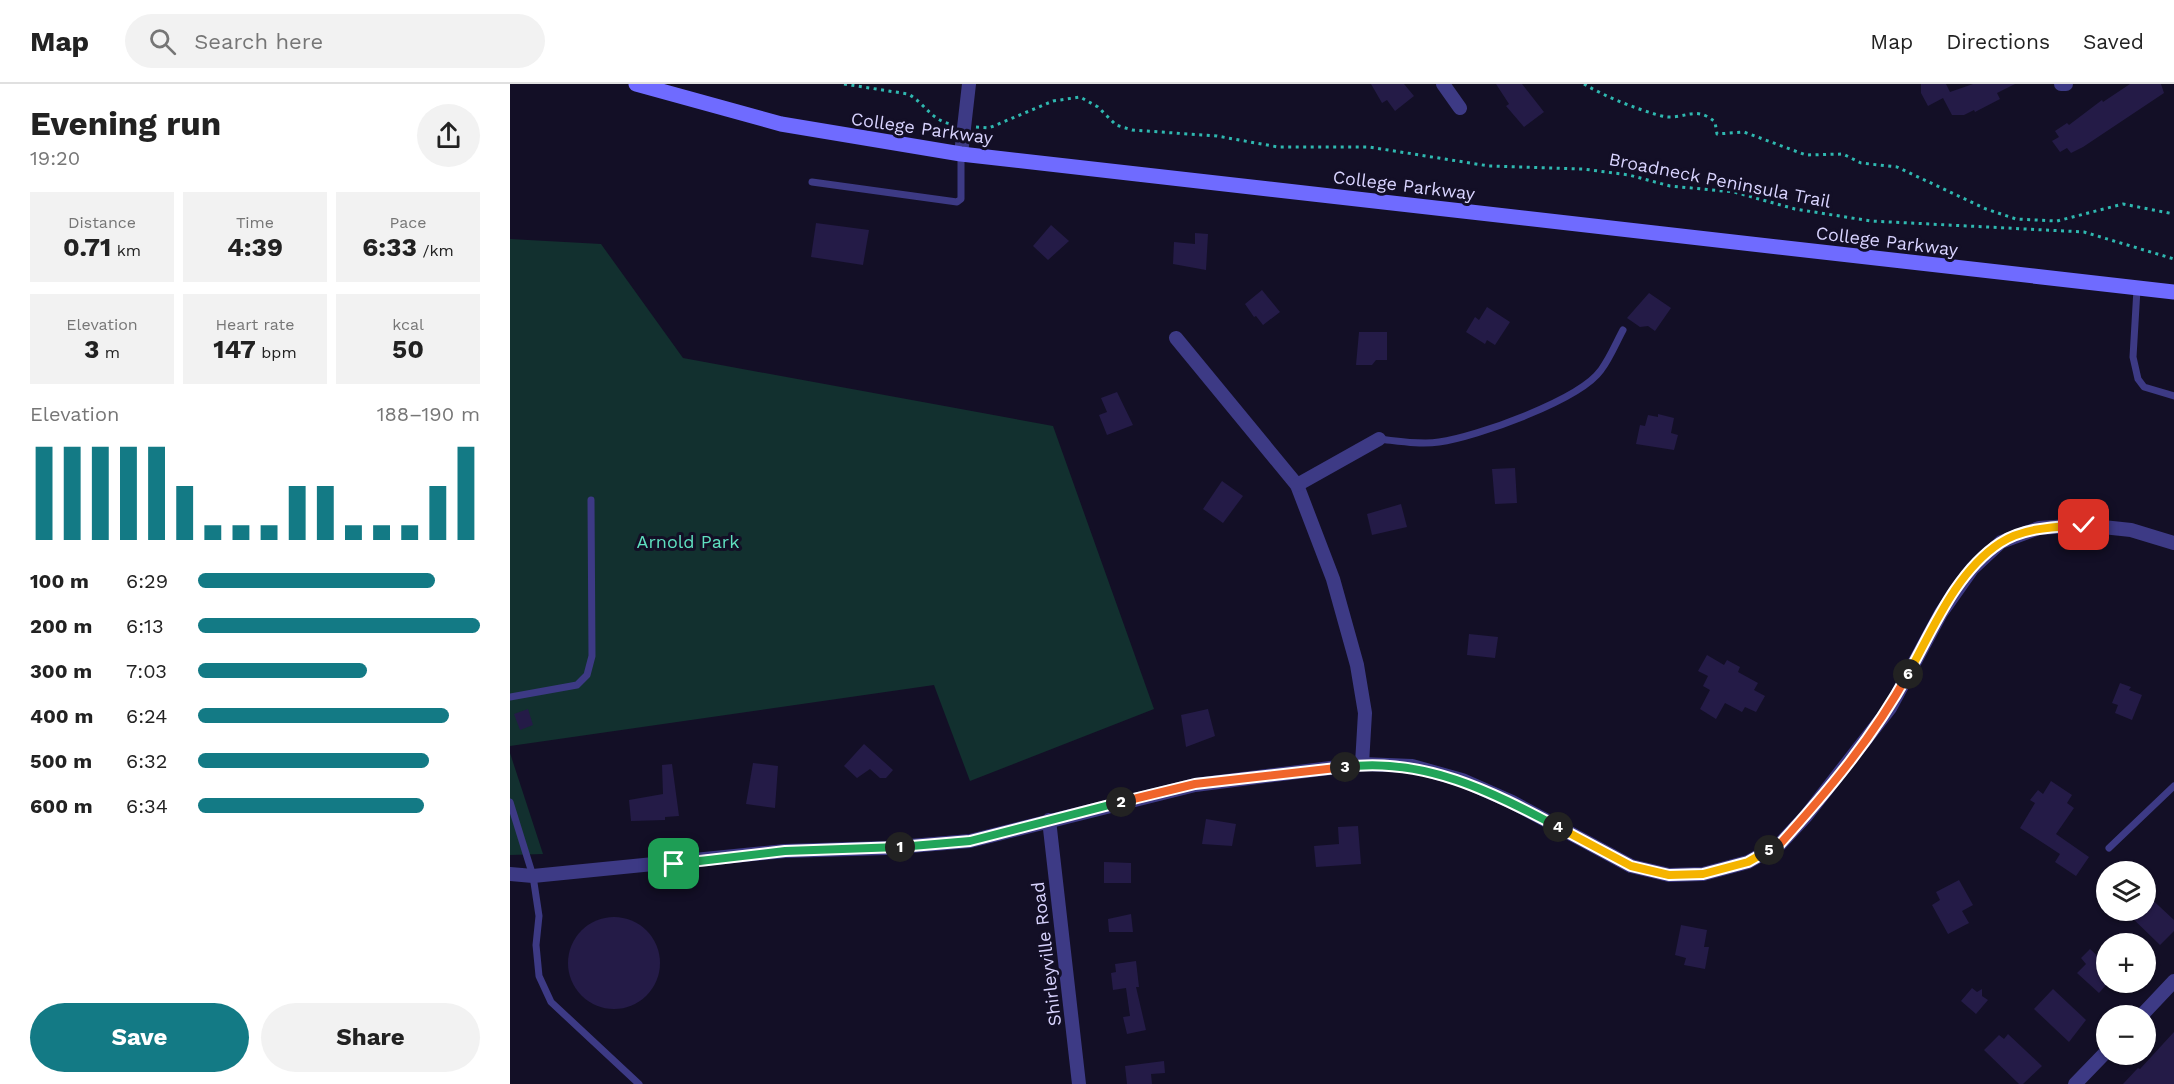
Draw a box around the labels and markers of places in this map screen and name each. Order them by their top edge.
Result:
pin [2058,499,2109,550]
pin: 6 [1893,659,1923,689]
pin: 3 [1330,752,1360,782]
pin: 2 [1106,787,1136,817]
pin: 4 [1543,812,1573,842]
pin: 1 [885,832,915,862]
pin: 5 [1754,835,1784,865]
pin [648,838,699,889]

